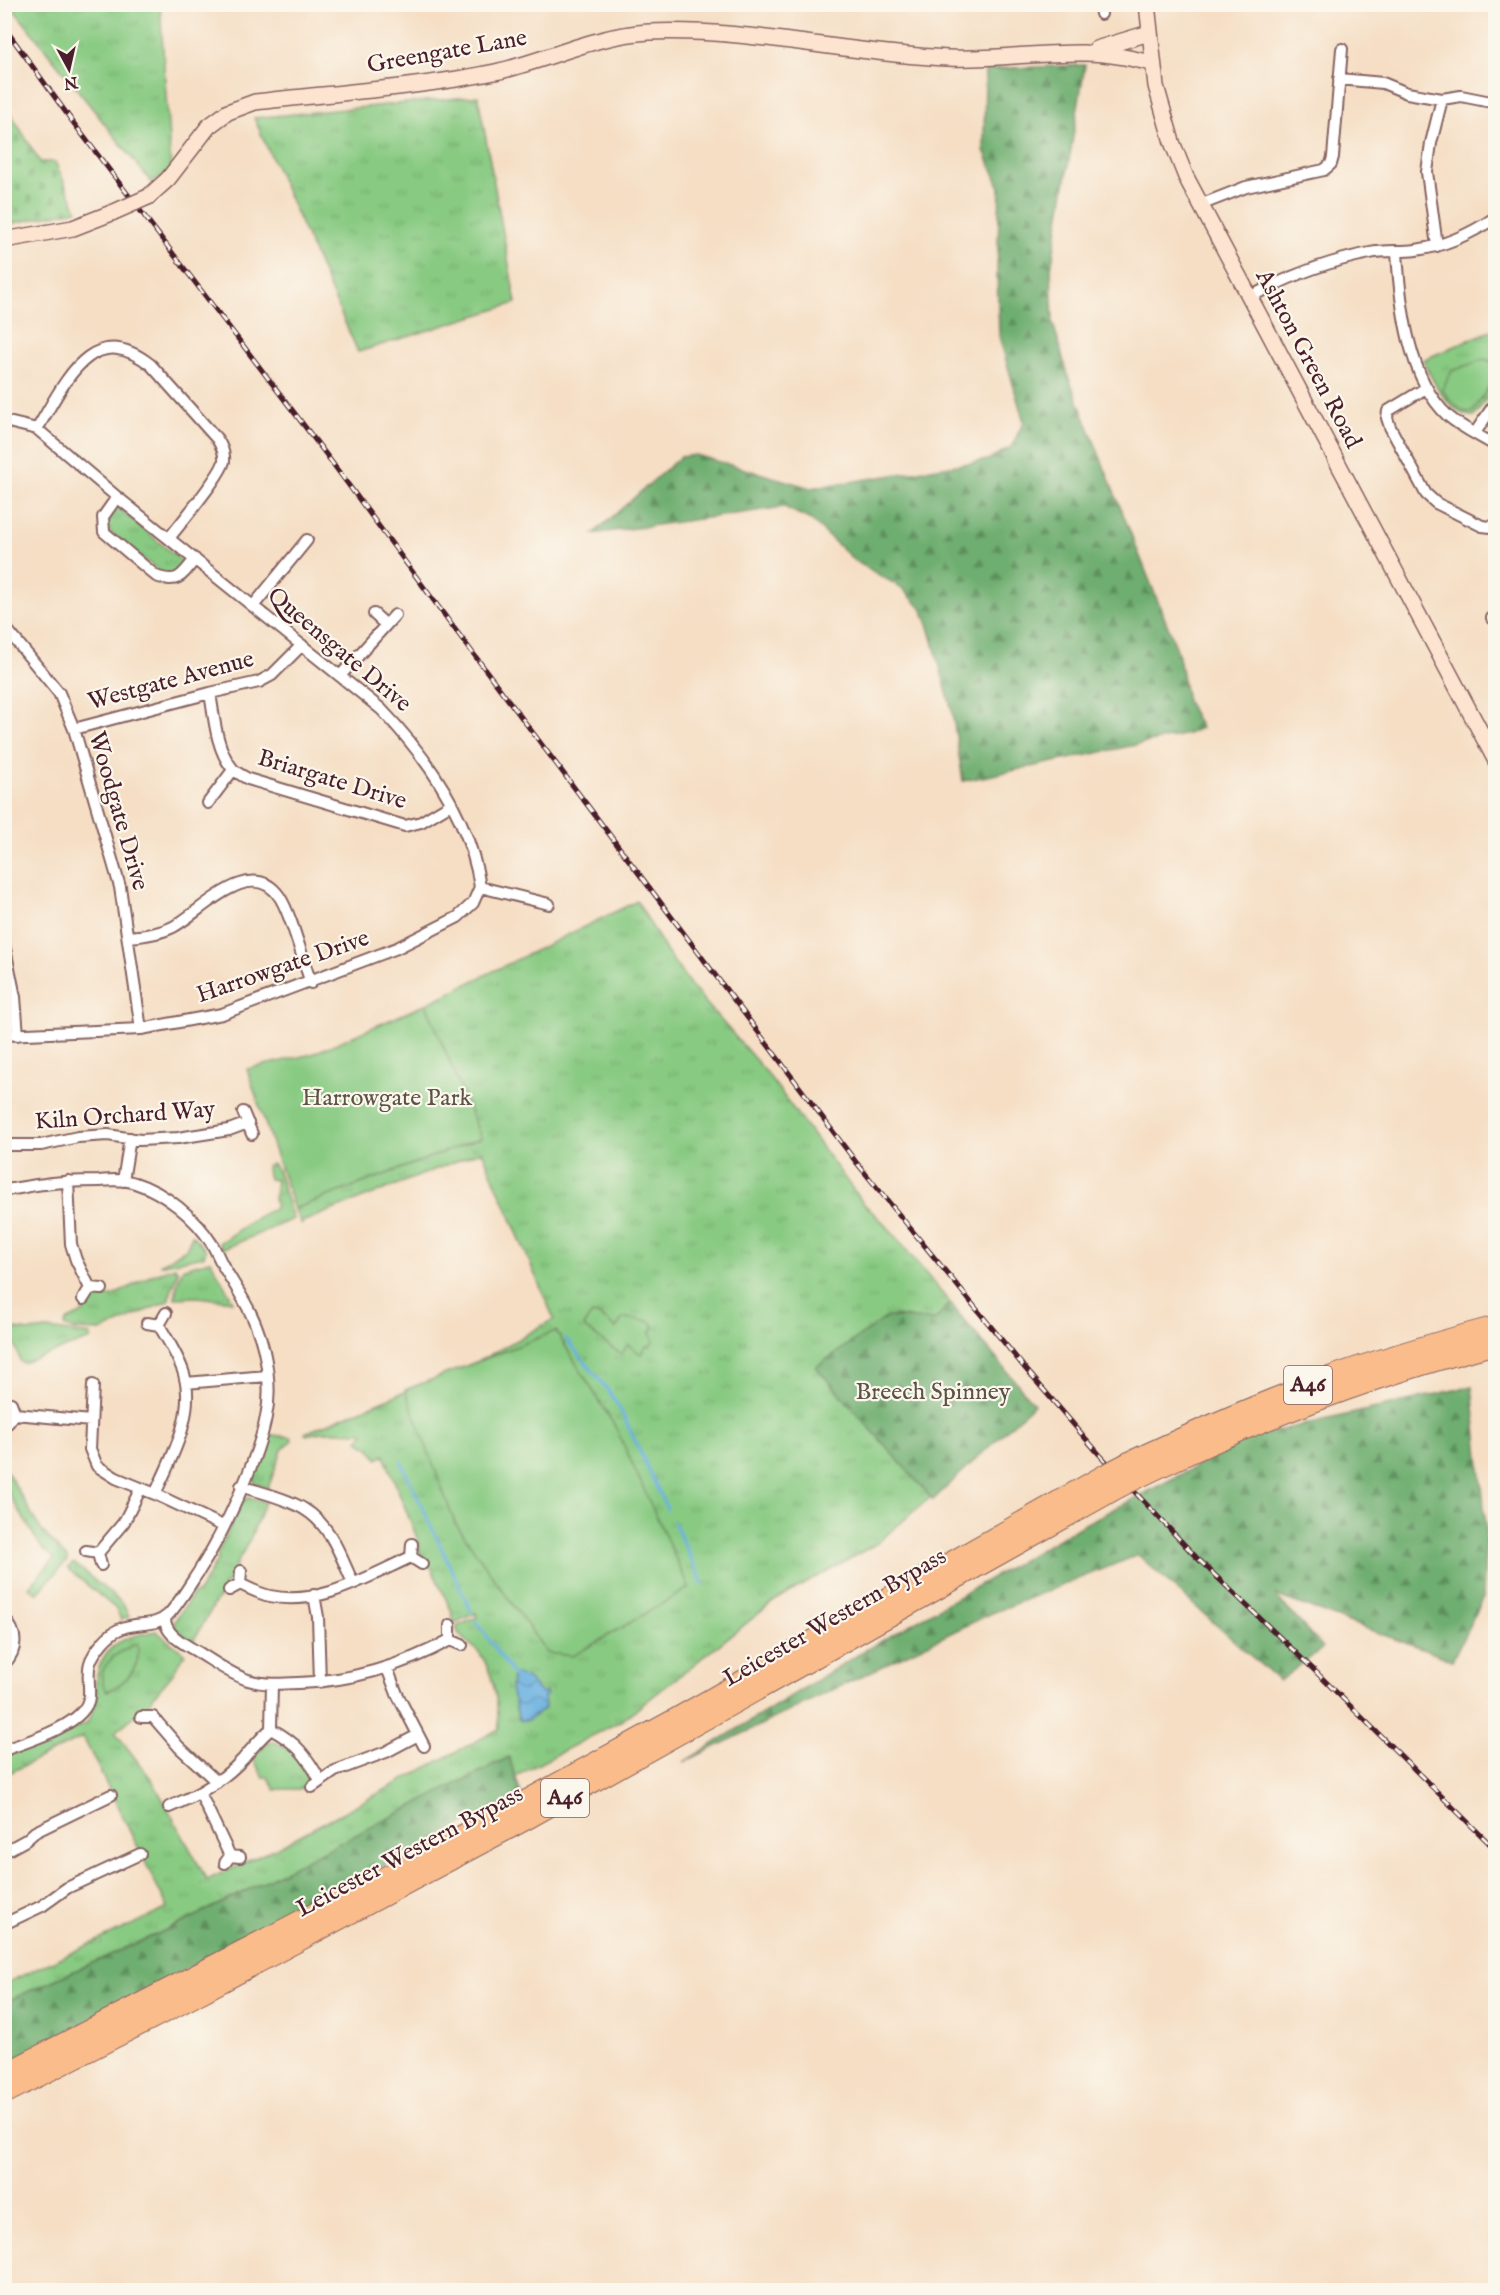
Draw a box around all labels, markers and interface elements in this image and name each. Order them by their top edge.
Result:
street label: Greengate Lane [365,23,529,81]
north arrow [39,39,99,99]
text: N [62,71,80,93]
street label: Ashton Green Road [1247,263,1368,454]
street label: Queensgate Drive [260,581,418,719]
street label: Westgate Avenue [85,644,257,718]
street label: Woodgate Drive [80,728,156,894]
street label: Briargate Drive [254,743,410,817]
street label: Harrowgate Drive [193,923,373,1011]
park label: Harrowgate Park [302,1083,472,1114]
street label: Kiln Orchard Way [34,1094,216,1138]
road number: A46 [1284,1366,1332,1404]
park label: Breech Spinney [855,1377,1011,1408]
street label: Leicester Western Bypass [718,1541,952,1695]
street label: Leicester Western Bypass [291,1779,529,1925]
road number: A46 [541,1779,589,1817]

